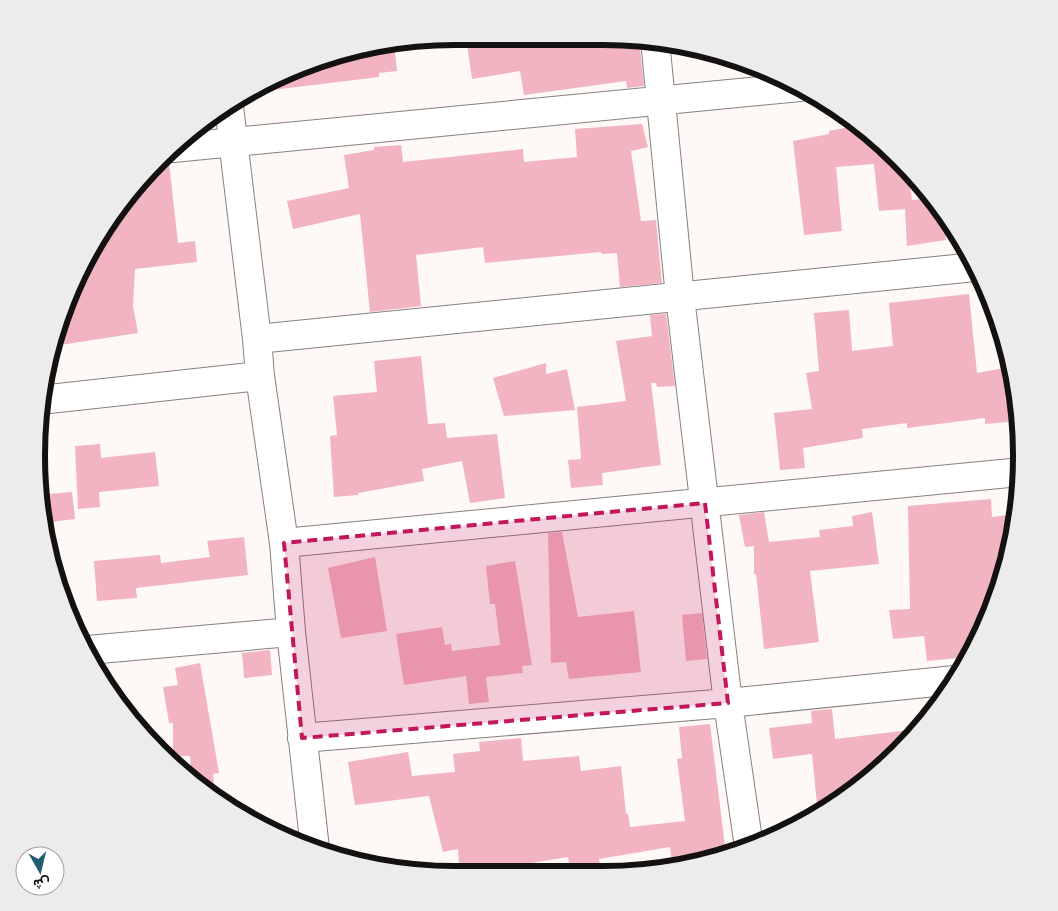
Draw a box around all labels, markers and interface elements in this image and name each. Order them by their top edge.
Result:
north arrow [15,846,65,896]
text: ش [32,874,51,893]

